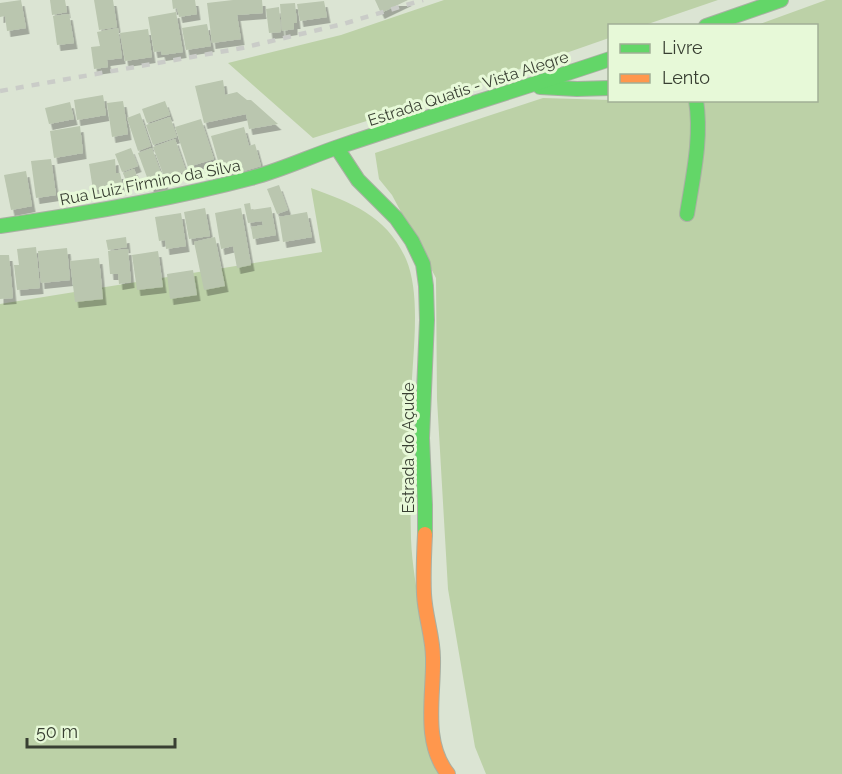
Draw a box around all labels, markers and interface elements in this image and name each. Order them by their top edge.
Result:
legend [608,24,818,102]
text: Livre [662,37,703,58]
street label: Estrada Quatis - Vista Alegre [365,47,571,130]
text: Lento [662,67,710,88]
street label: Rua Luiz Firmino da Silva [58,156,242,209]
street label: Estrada do Açude [399,382,418,514]
scale bar [27,711,176,749]
text: 50 m [36,721,78,742]

